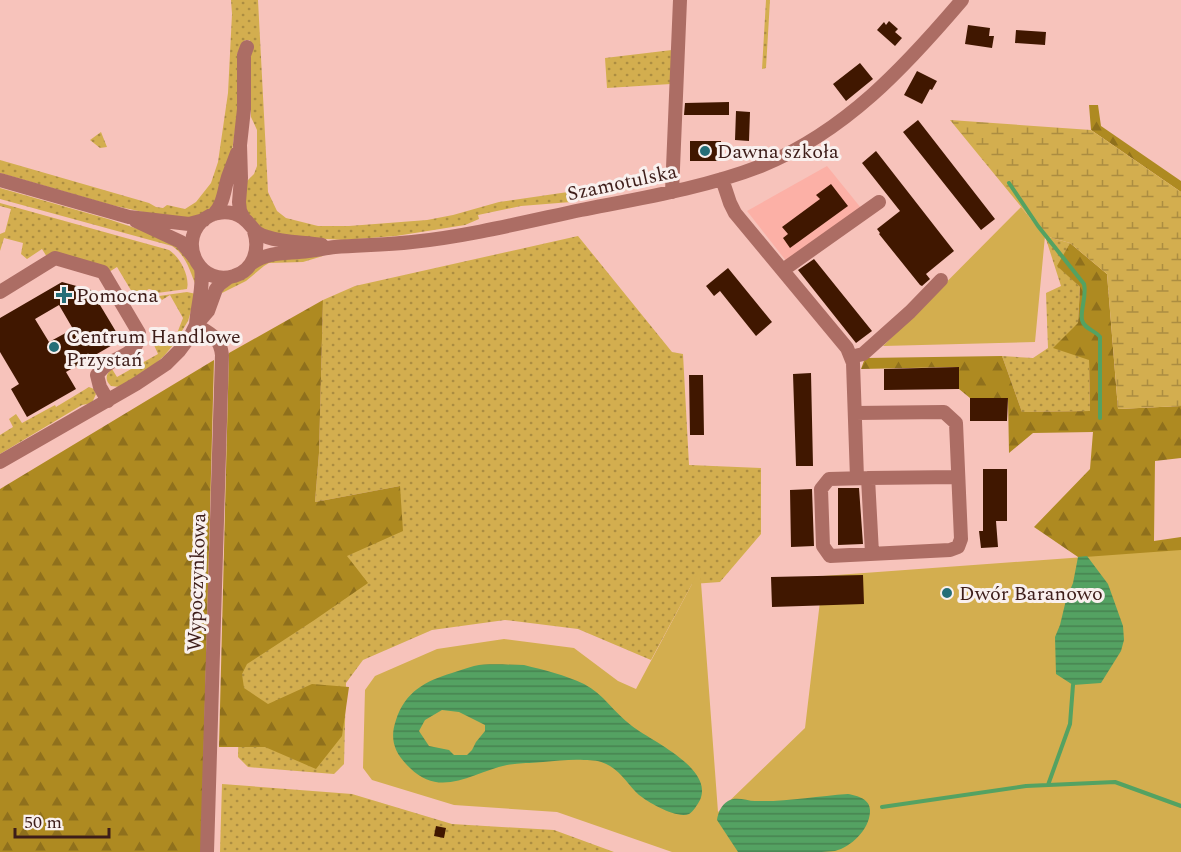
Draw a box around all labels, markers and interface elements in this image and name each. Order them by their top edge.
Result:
place label: Dawna szkoła [717,137,839,167]
marker: Dawna szkoła [698,144,712,158]
street label: Szamotulska [564,157,680,209]
place label: Pomocna [76,281,158,311]
marker: Pomocna [57,288,71,302]
place label: Centrum Handlowe Przystań [66,322,241,375]
marker: Centrum Handlowe Przystań [47,340,61,354]
street label: Wypoczynkowa [180,512,214,652]
place label: Dwór Baranowo [959,579,1103,609]
marker: Dwór Baranowo [940,586,954,600]
scale bar [15,801,110,839]
text: 50 m [24,809,62,836]

